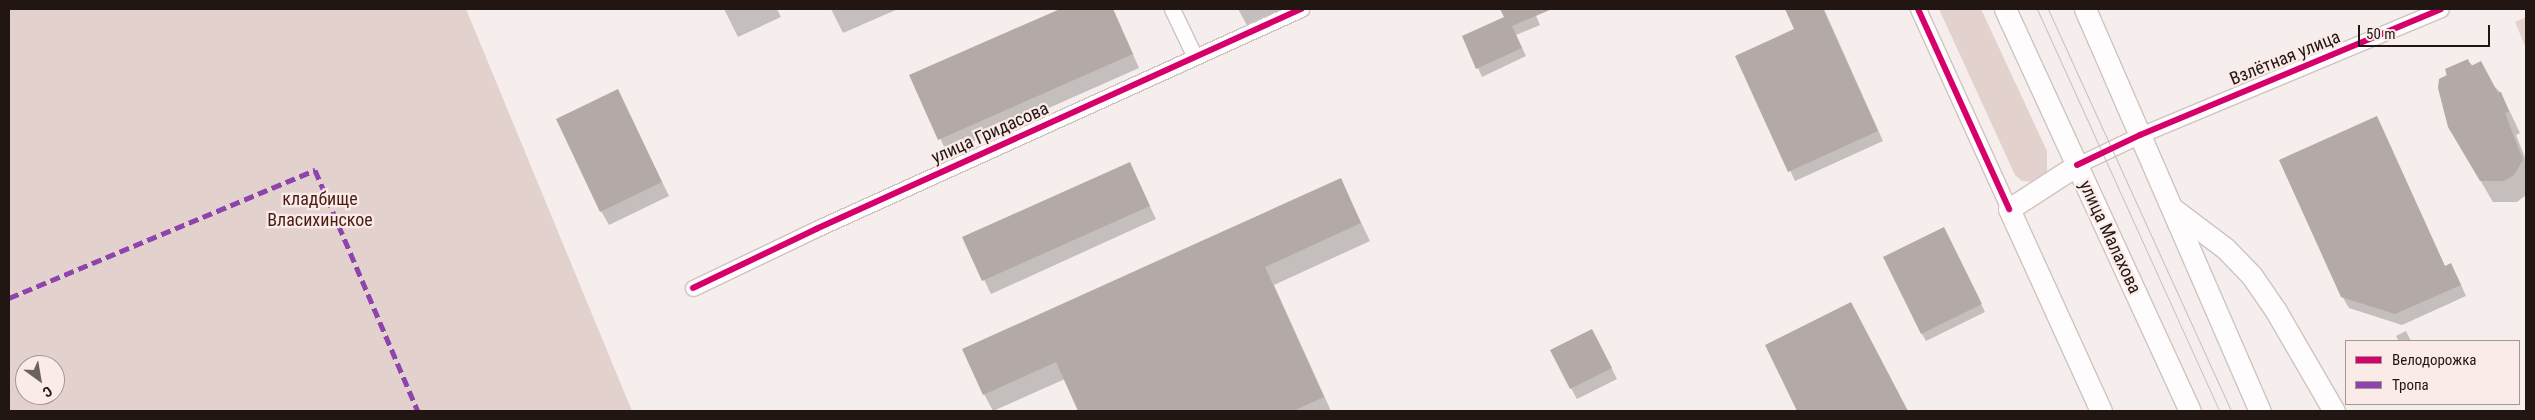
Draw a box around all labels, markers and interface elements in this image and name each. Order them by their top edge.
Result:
scale bar [2360,15,2492,47]
text: 50 m [2366,25,2396,43]
street label: Взлётная улица [2227,26,2343,90]
street label: улица Гридасова [928,98,1052,168]
street label: улица Малахова [2074,177,2146,297]
park label: кладбище Власихинское [267,189,373,232]
legend [2345,340,2520,405]
text: Велодорожка [2392,351,2477,369]
north arrow [15,355,65,405]
text: Тропа [2392,376,2429,394]
text: С [40,383,55,401]

